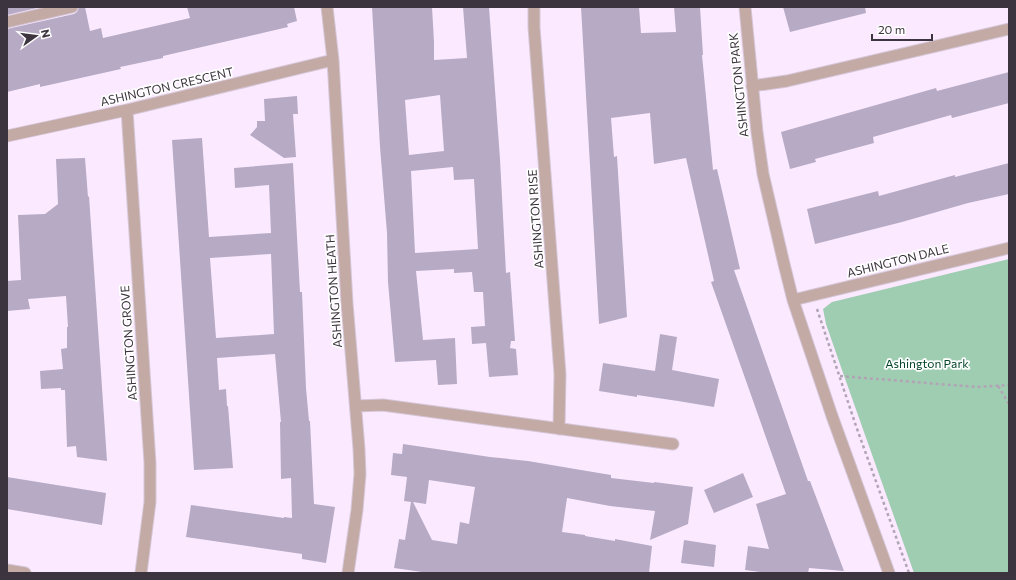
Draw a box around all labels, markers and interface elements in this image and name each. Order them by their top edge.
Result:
north arrow [16,16,56,56]
scale bar [872,16,932,42]
text: 20 m [878,22,905,36]
text: N [39,28,53,39]
street label: ASHINGTON PARK [726,32,750,138]
street label: ASHINGTON CRESCENT [99,64,235,108]
street label: ASHINGTON RISE [525,169,545,269]
street label: ASHINGTON HEATH [322,234,344,348]
street label: ASHINGTON DALE [845,241,950,279]
street label: ASHINGTON GROVE [117,285,139,401]
park label: Ashington Park [885,356,969,370]

